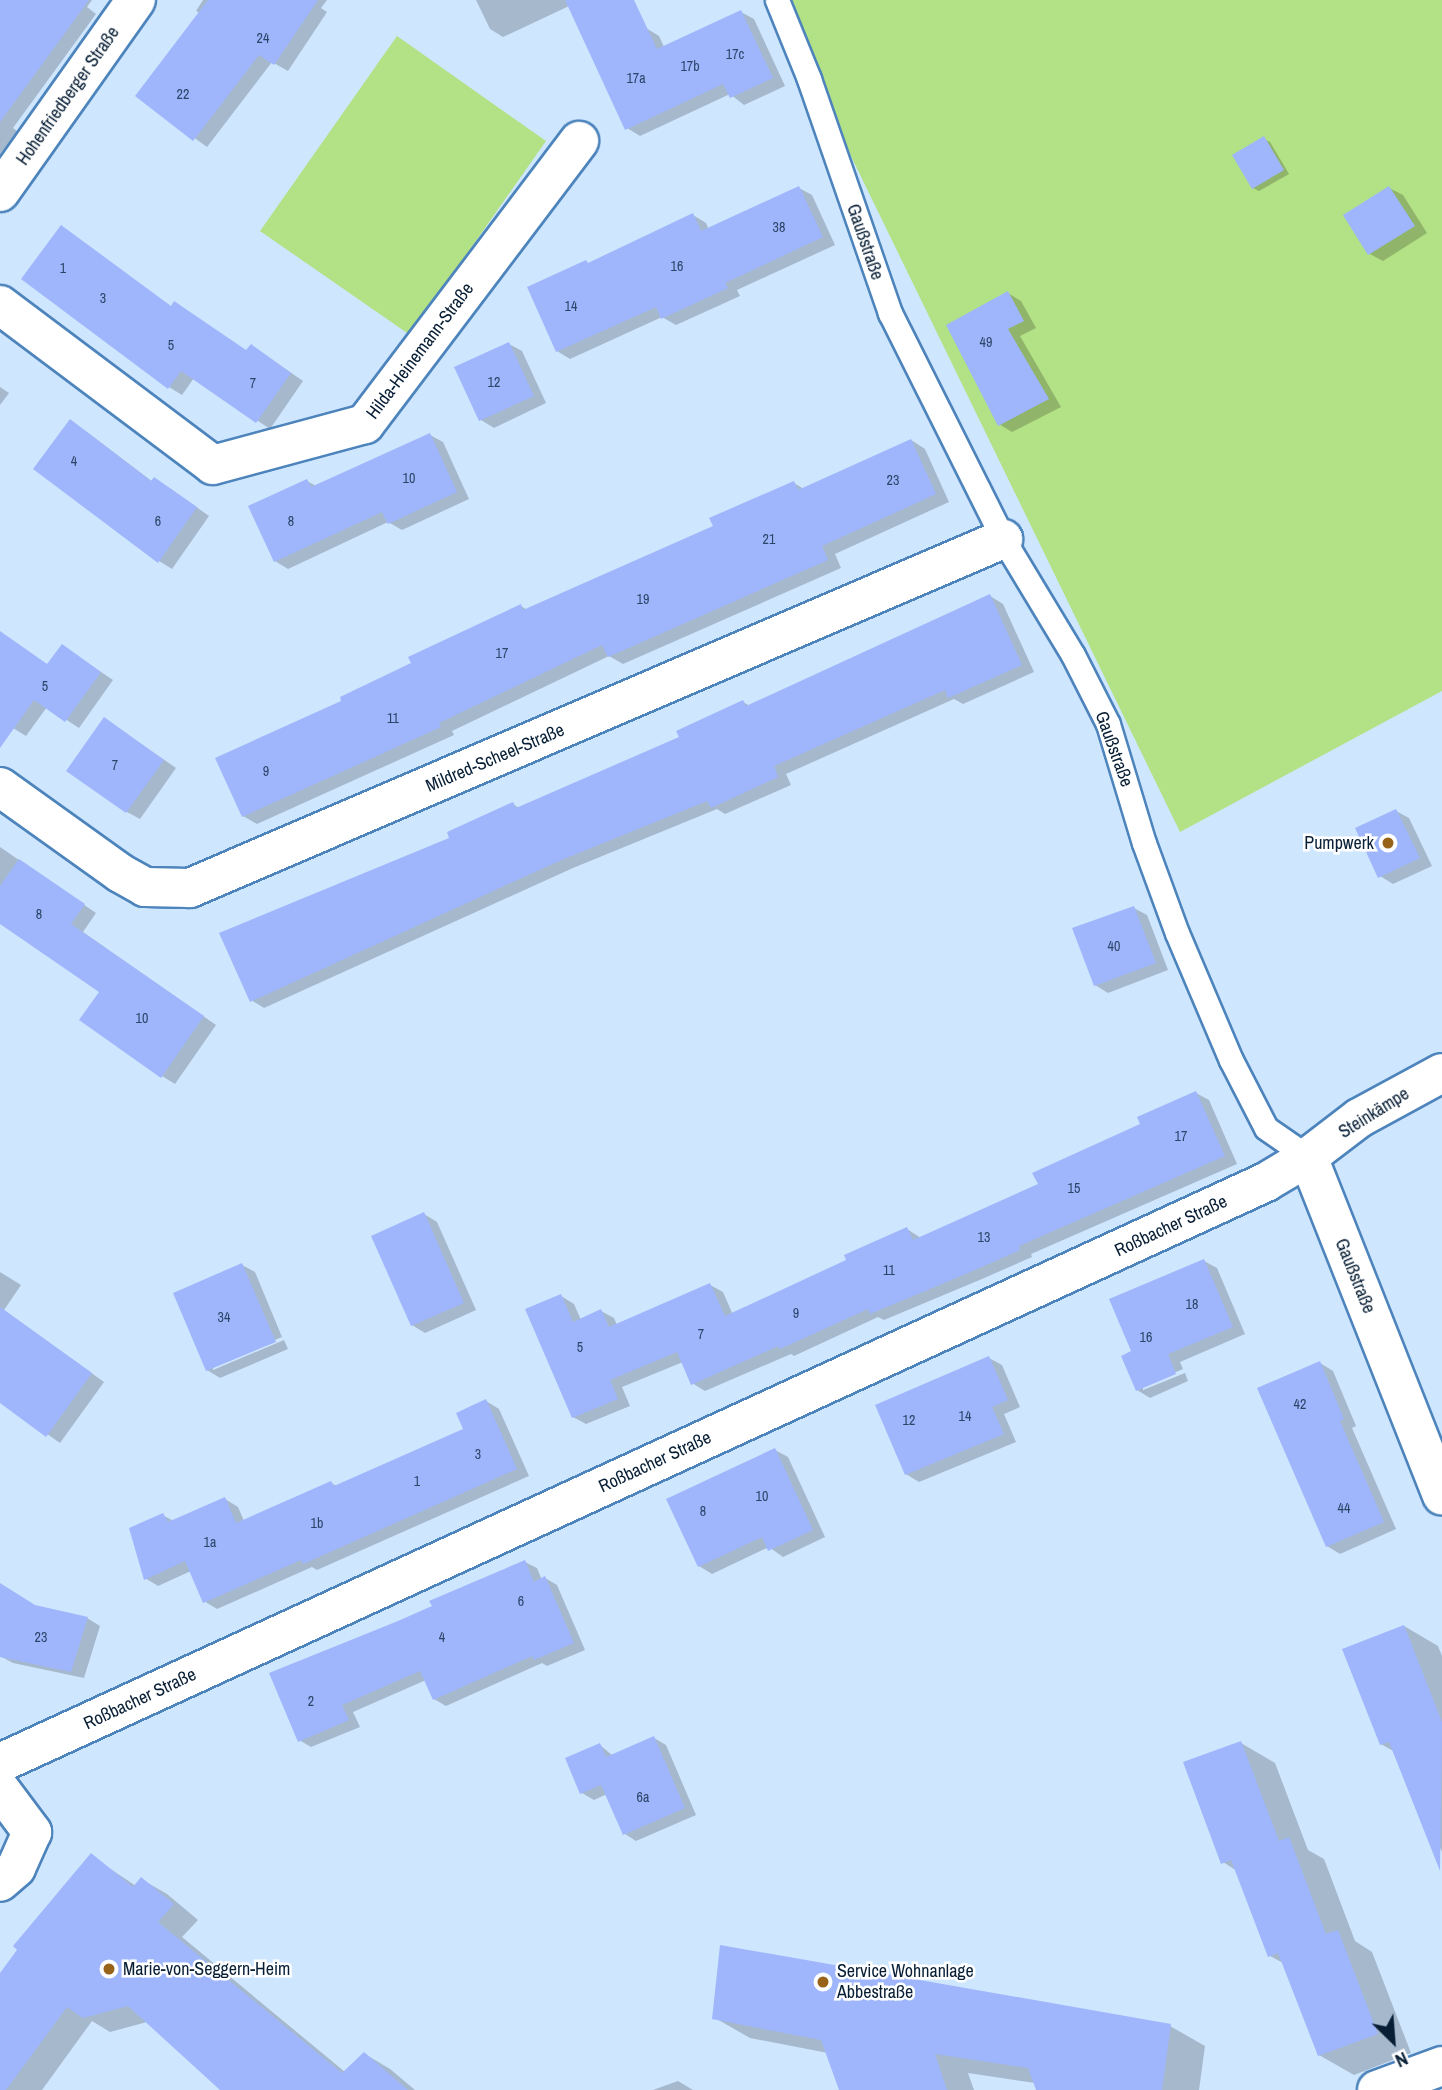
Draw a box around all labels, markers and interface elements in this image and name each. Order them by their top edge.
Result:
street label: Hohenfriedberger Straße [12,23,124,169]
house number: 24 [257,30,269,46]
house number: 17c [726,46,744,62]
house number: 17b [680,58,700,74]
house number: 17a [626,70,646,86]
house number: 22 [177,86,189,102]
street label: Gaußstraße [842,201,888,283]
house number: 38 [773,219,785,235]
house number: 16 [671,258,683,274]
house number: 1 [60,260,66,276]
street label: Hilda-Heinemann-Straße [362,279,478,423]
house number: 3 [100,290,106,306]
house number: 14 [565,298,577,314]
house number: 49 [980,334,992,350]
house number: 5 [168,337,174,353]
house number: 12 [488,374,500,390]
house number: 7 [250,375,256,391]
house number: 4 [71,453,77,469]
house number: 10 [403,470,415,486]
house number: 23 [887,472,899,488]
house number: 6 [155,513,161,529]
house number: 8 [288,513,294,529]
house number: 21 [763,531,775,547]
house number: 19 [637,591,649,607]
house number: 17 [496,645,508,661]
house number: 5 [42,678,48,694]
street label: Gaußstraße [1090,708,1138,790]
house number: 11 [387,710,399,726]
street label: Mildred-Scheel-Straße [422,719,568,797]
house number: 7 [112,757,118,773]
house number: 9 [263,763,269,779]
place label: Pumpwerk [1304,832,1374,854]
marker: Pumpwerk [1380,835,1396,851]
house number: 8 [36,906,42,922]
house number: 40 [1108,938,1120,954]
house number: 10 [136,1010,148,1026]
street label: Steinkämpe [1335,1083,1413,1143]
house number: 17 [1175,1128,1187,1144]
house number: 15 [1068,1180,1080,1196]
street label: Roßbacher Straße [1111,1191,1231,1261]
house number: 13 [978,1229,990,1245]
street label: Gaußstraße [1330,1235,1380,1317]
house number: 11 [883,1262,895,1278]
house number: 18 [1186,1296,1198,1312]
house number: 9 [793,1305,799,1321]
house number: 34 [218,1309,230,1325]
house number: 7 [698,1326,704,1342]
house number: 16 [1140,1329,1152,1345]
house number: 5 [577,1339,583,1355]
house number: 42 [1294,1396,1306,1412]
house number: 14 [959,1408,971,1424]
house number: 12 [903,1412,915,1428]
street label: Roßbacher Straße [595,1427,715,1497]
house number: 3 [475,1446,481,1462]
house number: 1 [414,1473,420,1489]
house number: 10 [756,1488,768,1504]
house number: 44 [1338,1500,1350,1516]
house number: 8 [700,1503,706,1519]
house number: 1b [311,1515,323,1531]
house number: 1a [204,1534,216,1550]
house number: 6 [518,1593,524,1609]
house number: 23 [35,1629,47,1645]
house number: 4 [439,1629,445,1645]
street label: Roßbacher Straße [80,1664,200,1734]
house number: 2 [308,1693,314,1709]
house number: 6a [637,1789,649,1805]
place label: Marie-von-Seggern-Heim [123,1958,290,1980]
marker: Marie-von-Seggern-Heim [101,1961,117,1977]
place label: Service Wohnanlage Abbestraße [837,1961,974,2004]
marker: Service Wohnanlage Abbestraße [815,1974,831,1990]
north arrow [1358,2006,1428,2076]
text: N [1391,2046,1412,2074]

